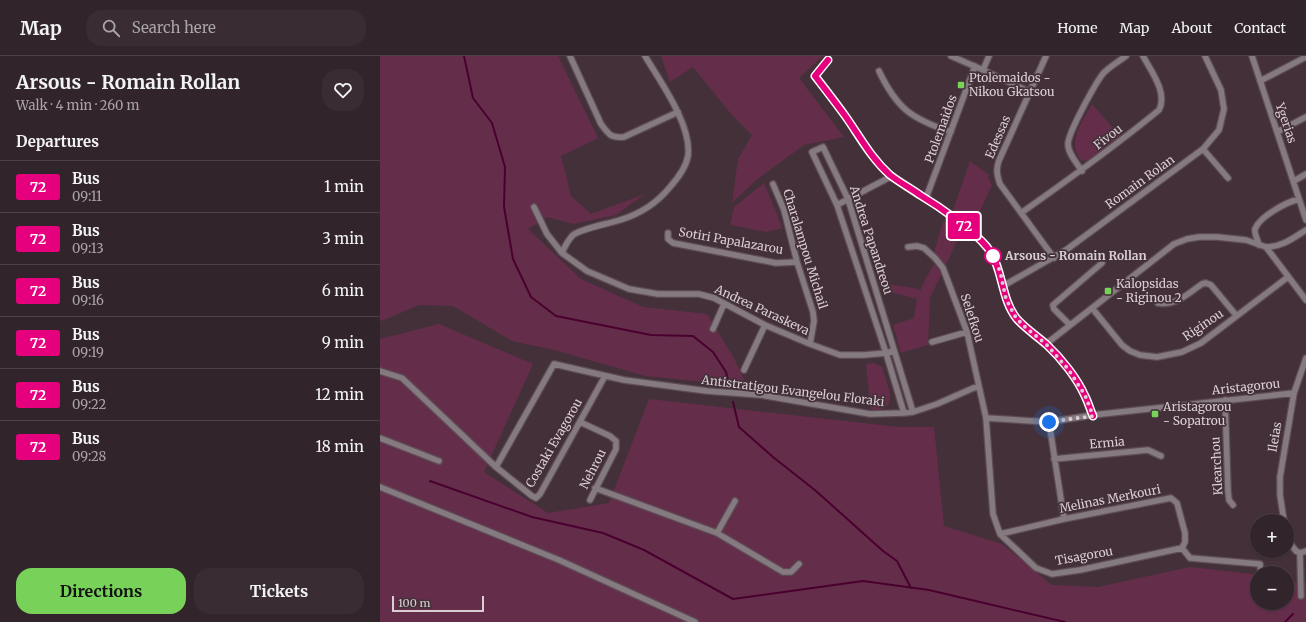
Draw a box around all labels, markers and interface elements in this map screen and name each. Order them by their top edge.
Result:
search box [86,10,366,46]
text: Map [20,16,62,40]
icon: search [100,17,122,39]
text: Search here [132,18,216,37]
text: Home [1057,19,1098,37]
text: Map [1120,19,1149,37]
text: About [1171,19,1212,37]
text: Contact [1234,19,1286,37]
button: heart [322,69,364,111]
text: Arsous - Romain Rollan [16,70,240,94]
place label: Ptolemaidos - Nikou Gkatsou [969,70,1055,99]
marker: Ptolemaidos - Nikou Gkatsou [956,80,966,90]
street label: Ptolemaidos [921,93,960,165]
text: Walk · 4 min · 260 m [16,97,139,114]
street label: Ygerias [1272,100,1300,145]
street label: Edessas [982,113,1013,161]
street label: Fivou [1090,121,1125,152]
text: Departures [16,132,99,151]
street label: Romain Rolan [1102,152,1177,212]
text: Bus [72,169,100,188]
text: 1 min [324,177,364,196]
text: 72 [30,178,46,196]
street label: Andrea Papandreou [847,183,896,297]
street label: Charalampou Michail [780,187,831,311]
text: 09:11 [72,188,102,205]
line badge: 72 [946,213,982,239]
text: 72 [956,217,972,235]
text: Bus [72,221,100,240]
street label: Sotiri Papalazarou [678,224,785,257]
text: 3 min [322,229,364,248]
text: 72 [30,230,46,248]
text: 09:13 [72,240,104,257]
marker: Arsous - Romain Rollan [984,247,1002,265]
place label: Arsous - Romain Rollan [1004,248,1147,263]
text: Bus [72,273,100,292]
place label: Kalopsidas - Riginou 2 [1116,276,1182,305]
text: 6 min [322,281,364,300]
street label: Andrea Paraskeva [712,281,812,338]
text: 72 [30,282,46,300]
marker: Kalopsidas - Riginou 2 [1103,286,1113,296]
text: 09:16 [72,292,104,309]
street label: Selefkou [958,292,988,344]
street label: Riginou [1180,305,1226,344]
text: Bus [72,325,100,344]
text: 9 min [322,333,364,352]
text: 72 [30,334,46,352]
text: 09:19 [72,344,104,361]
street label: Antistratigou Evangelou Floraki [700,372,885,409]
street label: Aristagorou [1210,375,1281,398]
text: Bus [72,377,100,396]
text: 12 min [315,385,364,404]
text: 72 [30,386,46,404]
street label: Costaki Evagorou [522,395,585,490]
text: 09:22 [72,396,106,413]
place label: Aristagorou - Sopatrou [1162,399,1232,428]
marker: Aristagorou - Sopatrou [1150,409,1160,419]
your location [1039,412,1059,432]
street label: Ileias [1264,420,1285,453]
text: Bus [72,429,100,448]
street label: Ermia [1089,433,1126,452]
street label: Klearchou [1207,436,1226,496]
text: 18 min [316,437,364,456]
text: 72 [30,438,46,456]
street label: Nehrou [576,446,609,491]
text: 09:28 [72,448,106,465]
street label: Melinas Merkouri [1058,481,1162,516]
map controls [1250,514,1294,610]
button: + [1250,514,1294,558]
street label: Tisagorou [1054,543,1114,568]
button: − [1250,566,1294,610]
button: Directions [16,568,186,614]
button: Tickets [194,568,364,614]
scale bar [392,594,484,613]
text: 100 m [398,596,430,610]

